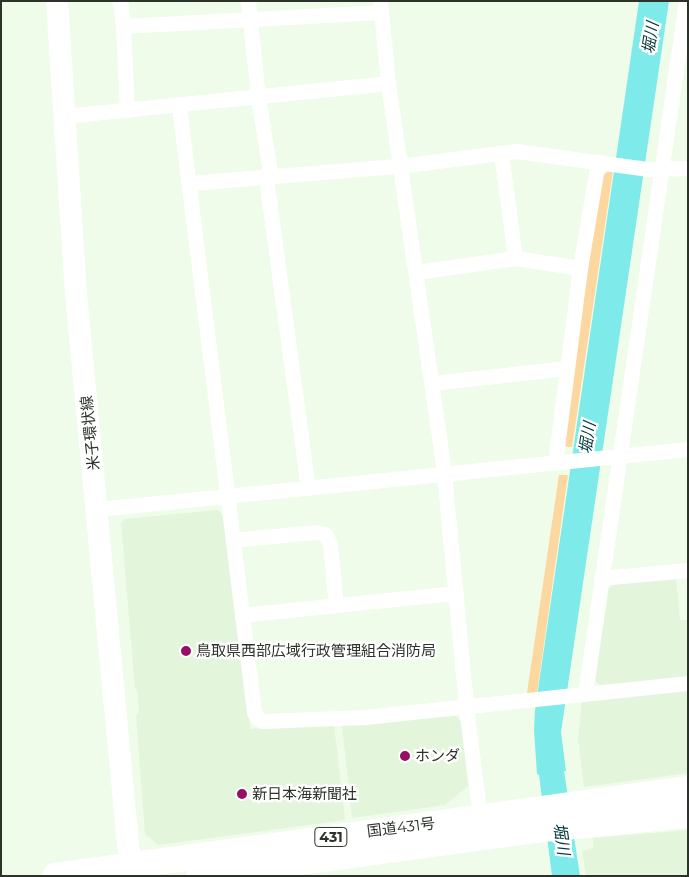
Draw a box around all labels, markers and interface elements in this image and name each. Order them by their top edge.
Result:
water label: 堀川 [639,21,663,55]
street label: 米子環状線 [77,395,103,471]
water label: 堀川 [576,421,600,455]
place label: 鳥取県西部広域行政管理組合消防局 [196,642,436,660]
marker: 鳥取県西部広域行政管理組合消防局 [180,645,192,657]
place label: ホンダ [415,747,460,765]
marker: ホンダ [399,750,411,762]
place label: 新日本海新聞社 [252,785,357,803]
marker: 新日本海新聞社 [236,788,248,800]
street label: 国道431号 [366,814,436,840]
water label: 堀川 [549,822,573,856]
road number: 431 [314,826,348,849]

